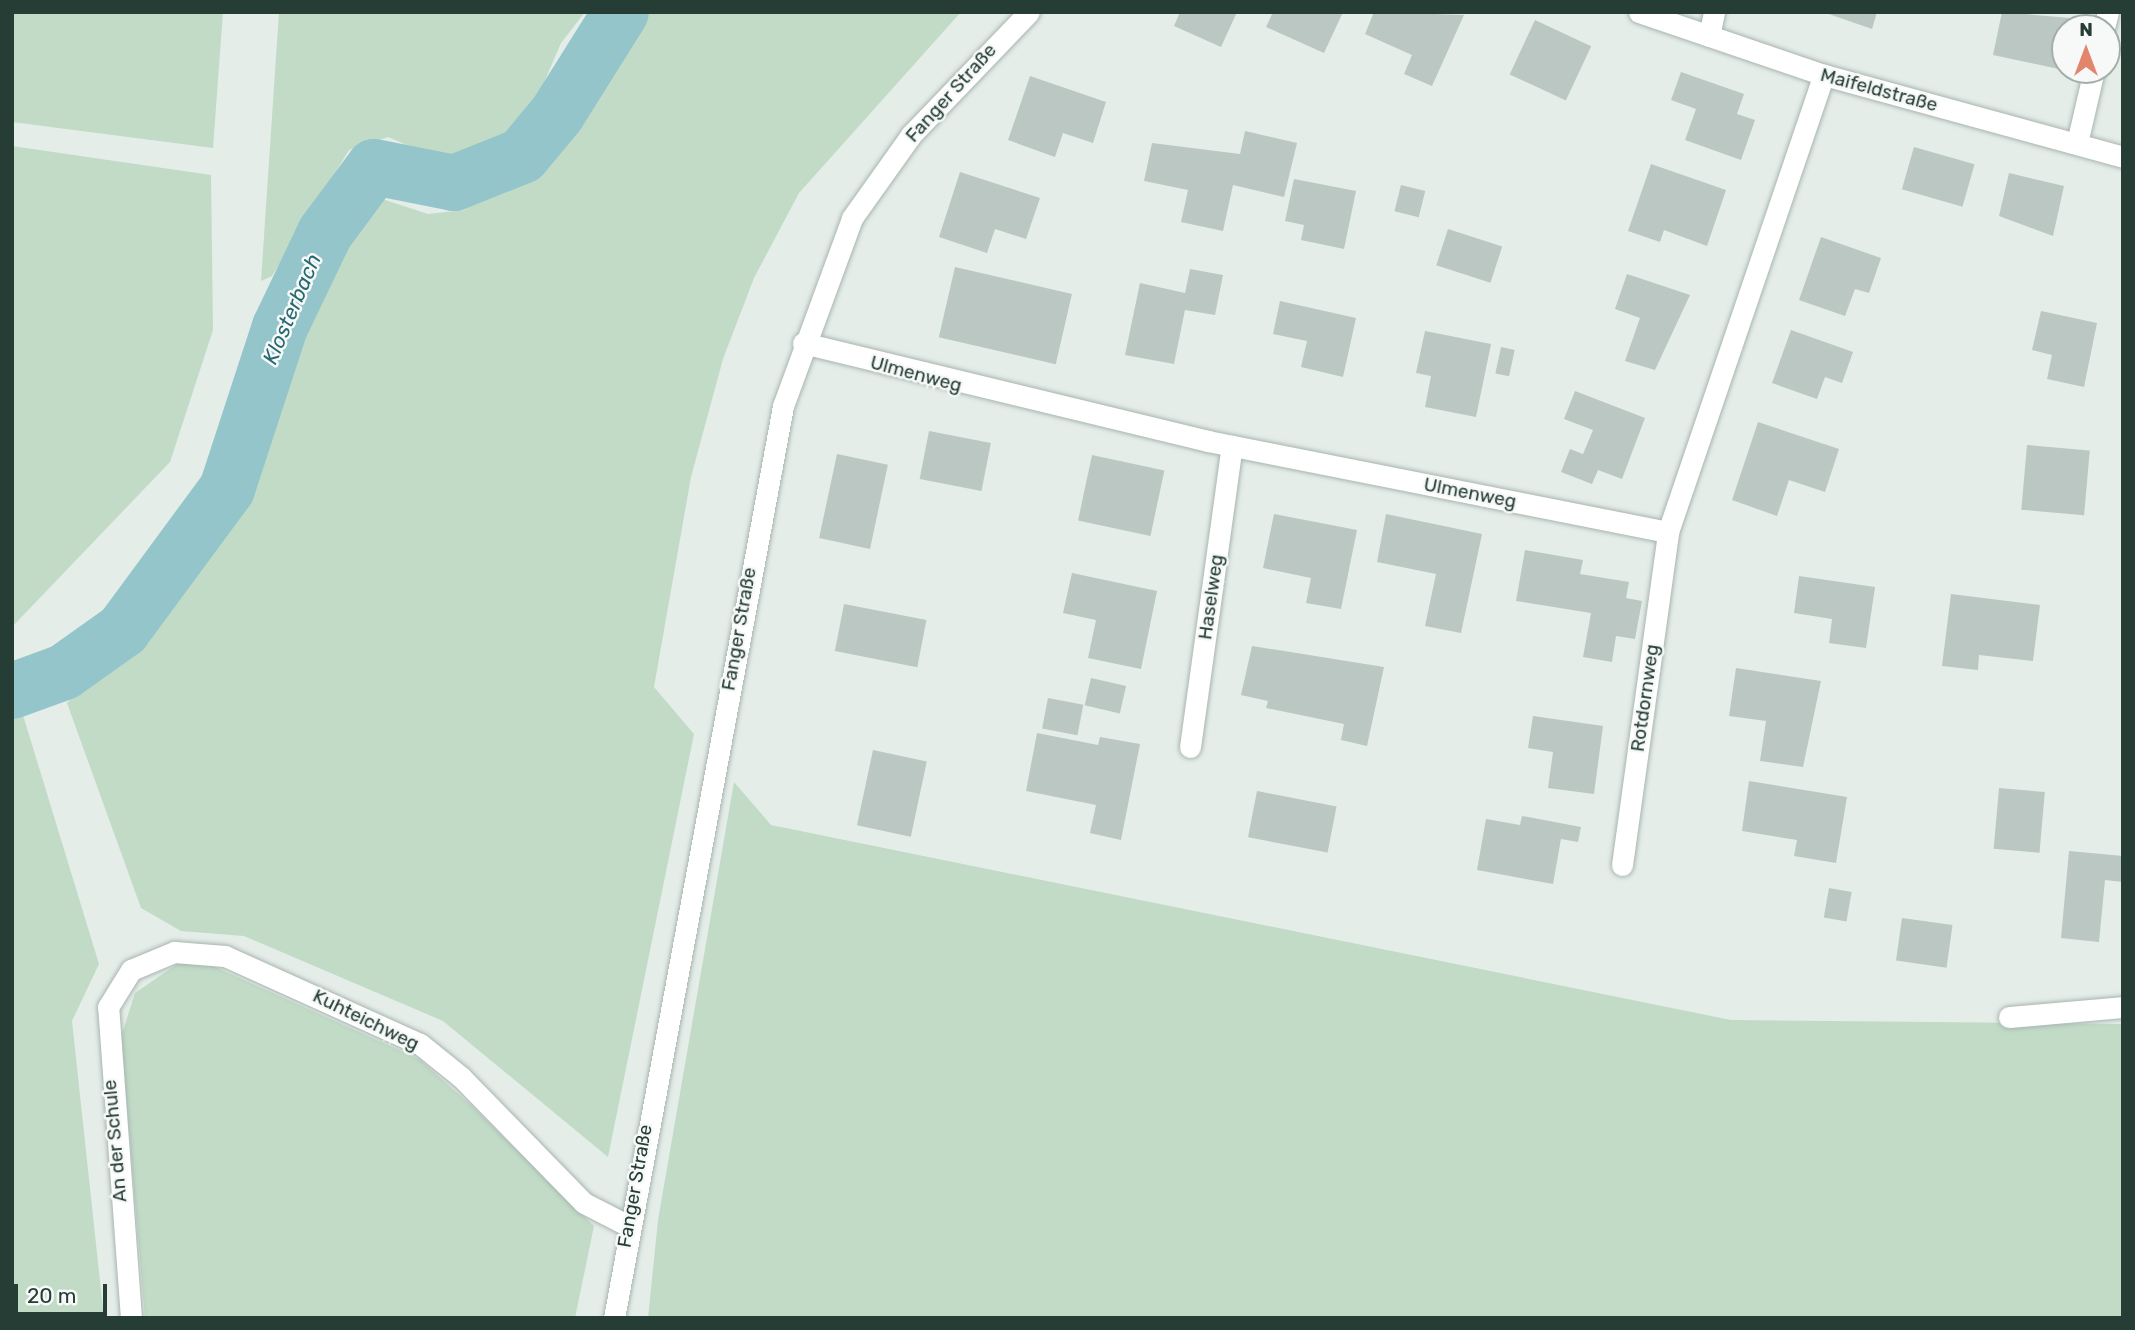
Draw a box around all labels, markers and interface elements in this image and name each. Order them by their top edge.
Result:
north arrow [2051,14,2121,84]
text: N [2079,18,2093,41]
street label: Fanger Straße [901,39,1001,147]
street label: Maifeldstraße [1818,63,1940,117]
water label: Klosterbach [258,250,326,368]
street label: Ulmenweg [868,351,964,397]
street label: Ulmenweg [1422,473,1518,513]
street label: Haselweg [1194,553,1228,641]
street label: Fanger Straße [717,565,761,693]
street label: Rotdornweg [1626,643,1664,753]
street label: Kuhteichweg [309,984,423,1056]
street label: An der Schule [98,1079,132,1203]
street label: Fanger Straße [613,1122,657,1250]
scale bar [18,1270,110,1314]
text: 20 m [27,1283,76,1308]

